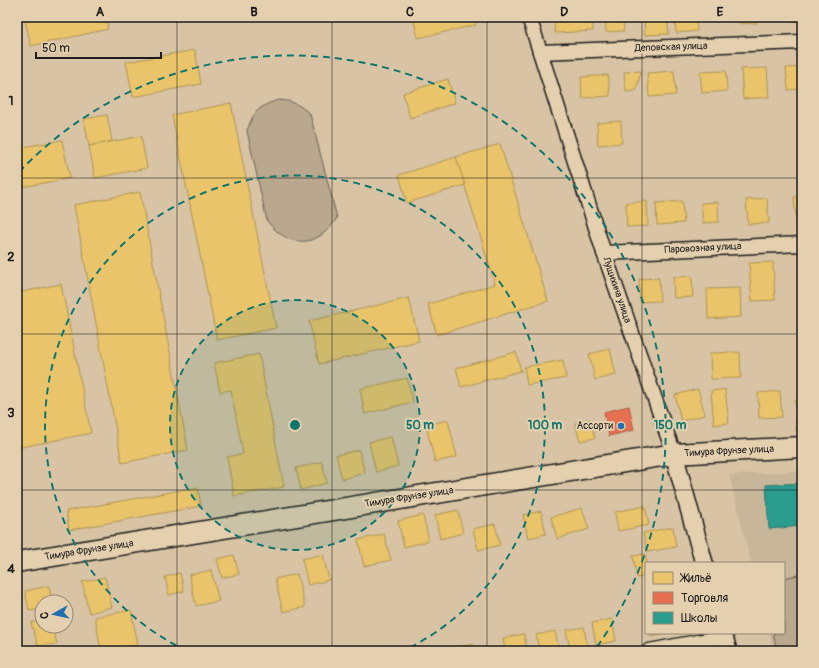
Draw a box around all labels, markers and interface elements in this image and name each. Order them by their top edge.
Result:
text: A [96,4,105,20]
text: B [250,4,258,20]
text: C [406,4,414,20]
text: D [560,4,568,20]
text: E [717,4,724,20]
scale bar [36,34,161,60]
street label: Деповская улица [633,40,708,54]
text: 50 m [42,41,70,56]
text: 1 [8,93,14,109]
street label: Паровозная улица [664,240,742,256]
text: 2 [7,249,15,265]
street label: Лущихина улица [600,254,634,325]
text: 3 [7,405,15,421]
centre of rings [288,418,302,432]
text: 50 m [406,418,434,433]
text: 100 m [528,418,563,433]
text: 150 m [654,418,687,433]
place label: Ассорти [577,420,614,432]
marker: Ассорти [616,421,626,431]
street label: Тимура Фрунзе улица [684,443,775,459]
street label: Тимура Фрунзе улица [364,484,455,510]
street label: Тимура Фрунзе улица [44,537,135,563]
text: 4 [7,561,15,577]
legend [645,562,785,634]
text: Жильё [679,571,712,586]
text: Торговля [681,591,729,606]
north arrow [34,594,74,634]
text: С [38,611,52,620]
text: Школы [681,611,718,626]

